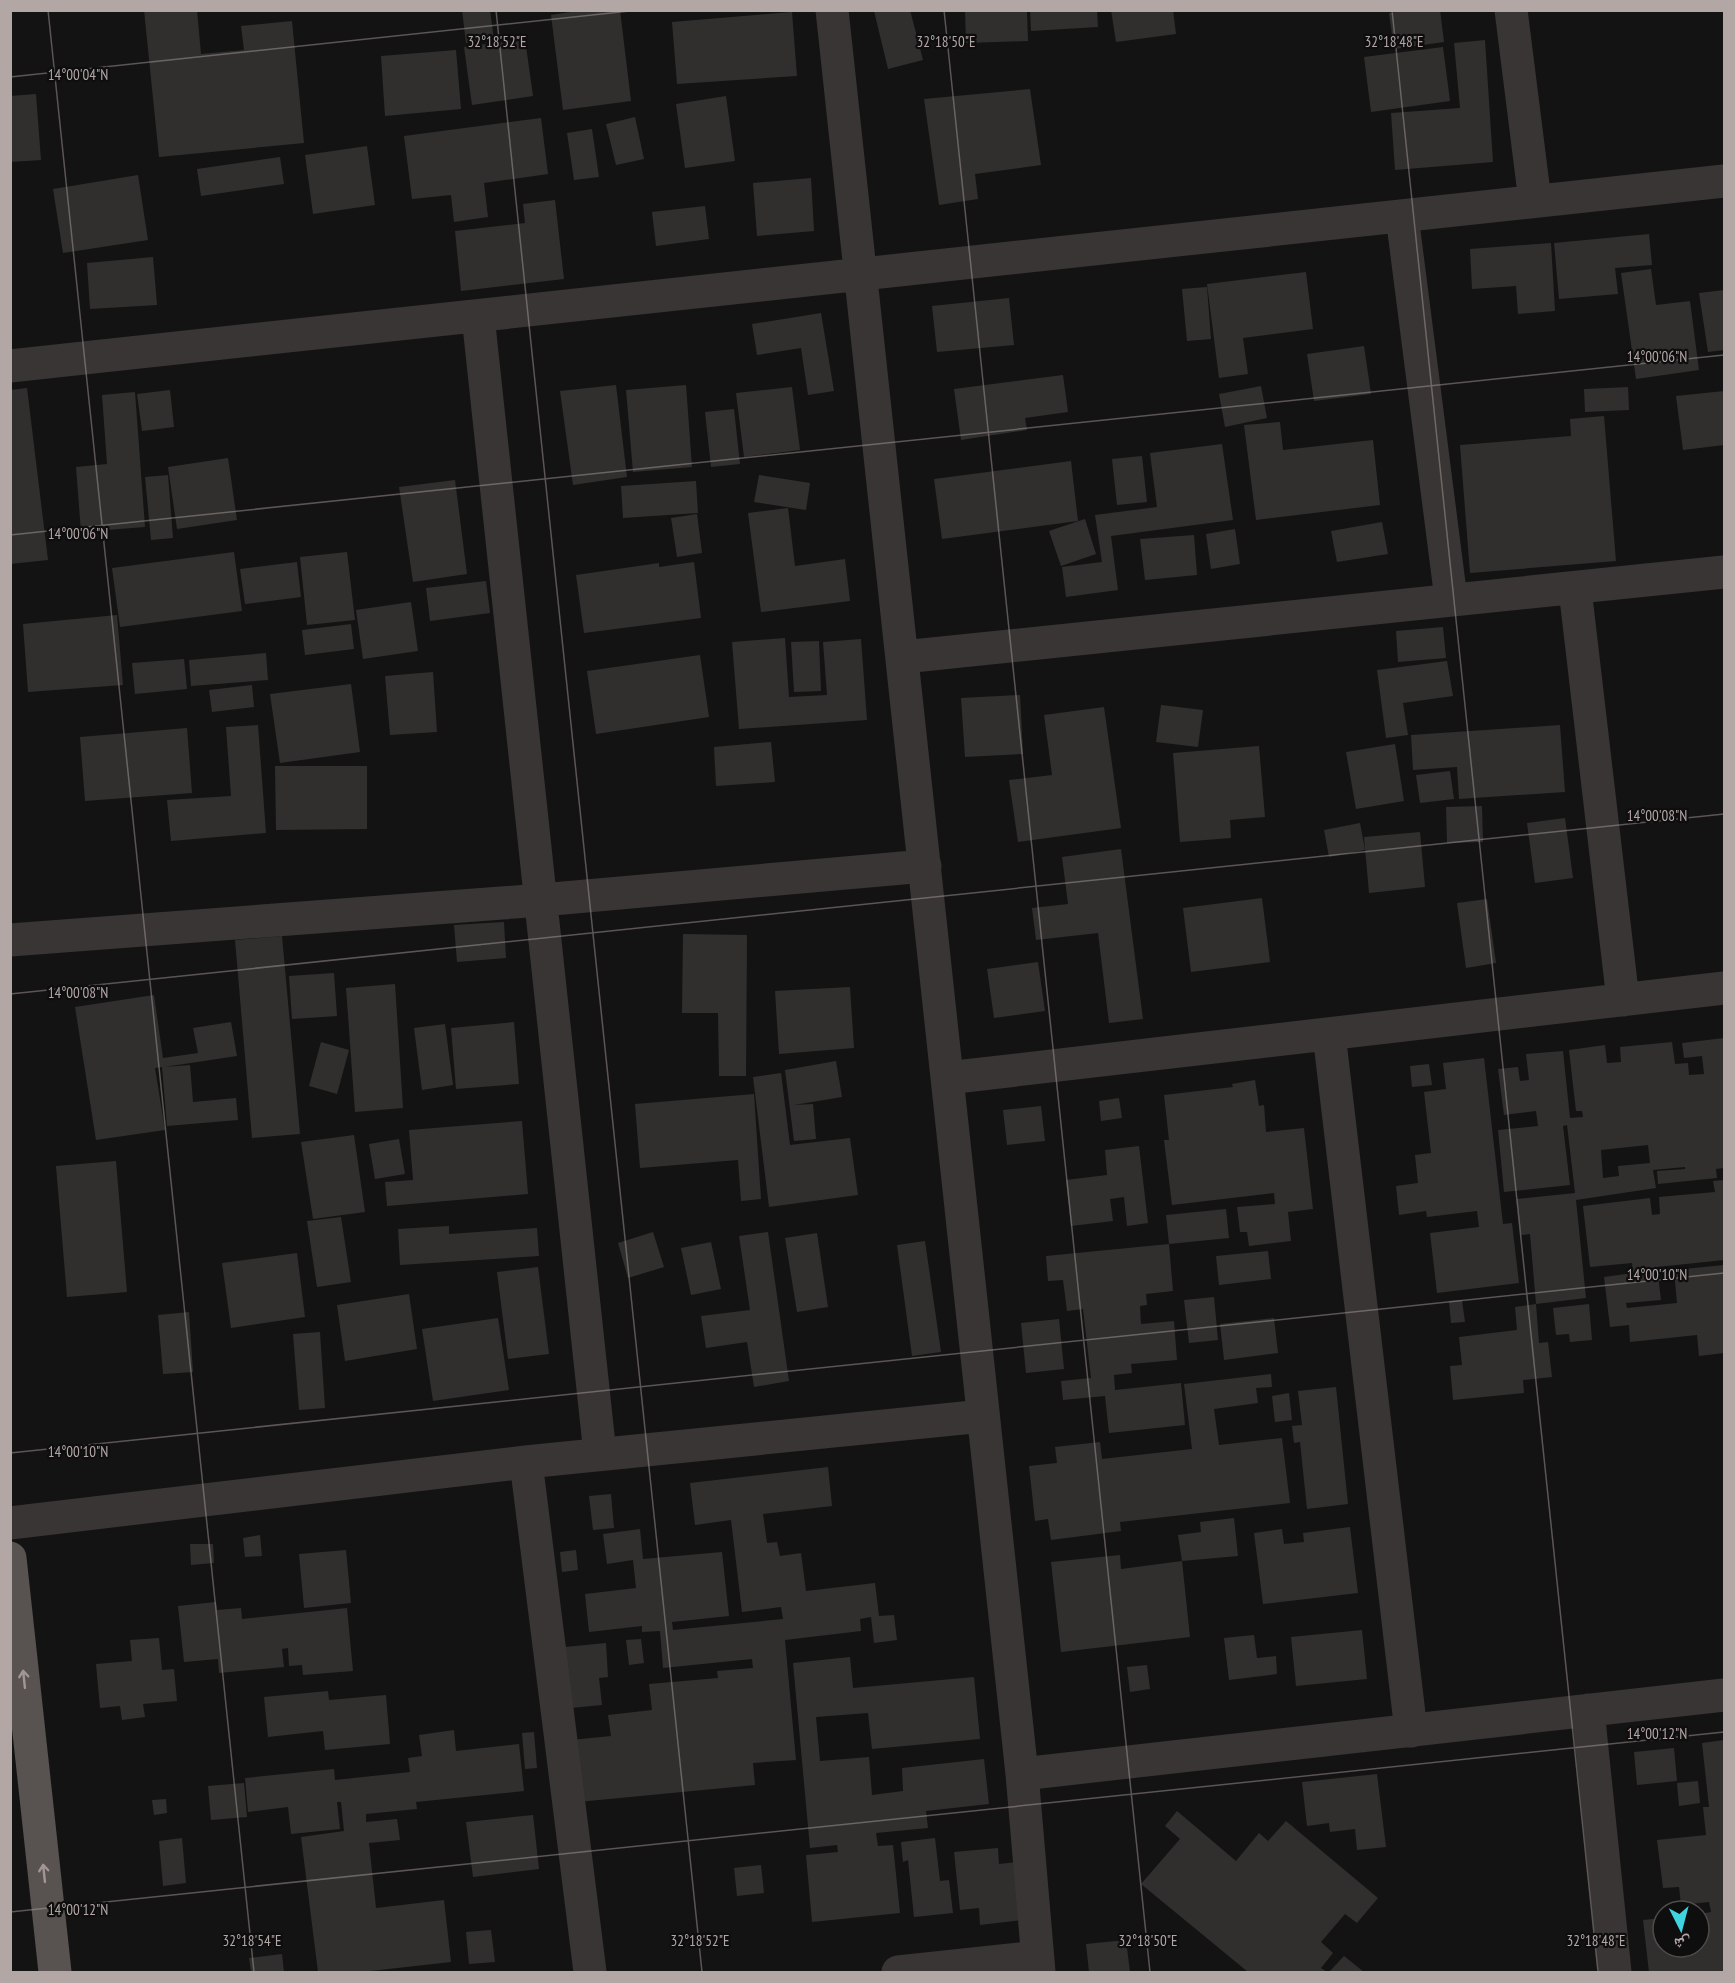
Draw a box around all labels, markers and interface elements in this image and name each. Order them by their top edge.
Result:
text: 32°18'52"E [467,32,527,51]
text: 32°18'50"E [916,32,976,51]
text: 32°18'48"E [1364,32,1424,51]
text: 14°00'04"N [48,65,108,84]
text: 14°00'06"N [1627,347,1687,366]
text: 14°00'06"N [48,524,108,543]
text: 14°00'08"N [1627,806,1687,825]
text: 14°00'08"N [48,983,108,1002]
text: 14°00'10"N [1627,1265,1687,1284]
text: 14°00'10"N [48,1442,108,1461]
one-way arrow [18,1669,29,1689]
text: 14°00'12"N [1627,1724,1687,1743]
one-way arrow [39,1863,50,1883]
north arrow [1651,1899,1711,1959]
text: 14°00'12"N [48,1900,108,1919]
text: 32°18'54"E [222,1931,282,1950]
text: 32°18'52"E [670,1931,730,1950]
text: 32°18'50"E [1118,1931,1178,1950]
text: 32°18'48"E [1566,1931,1626,1950]
text: ش [1673,1933,1692,1955]

